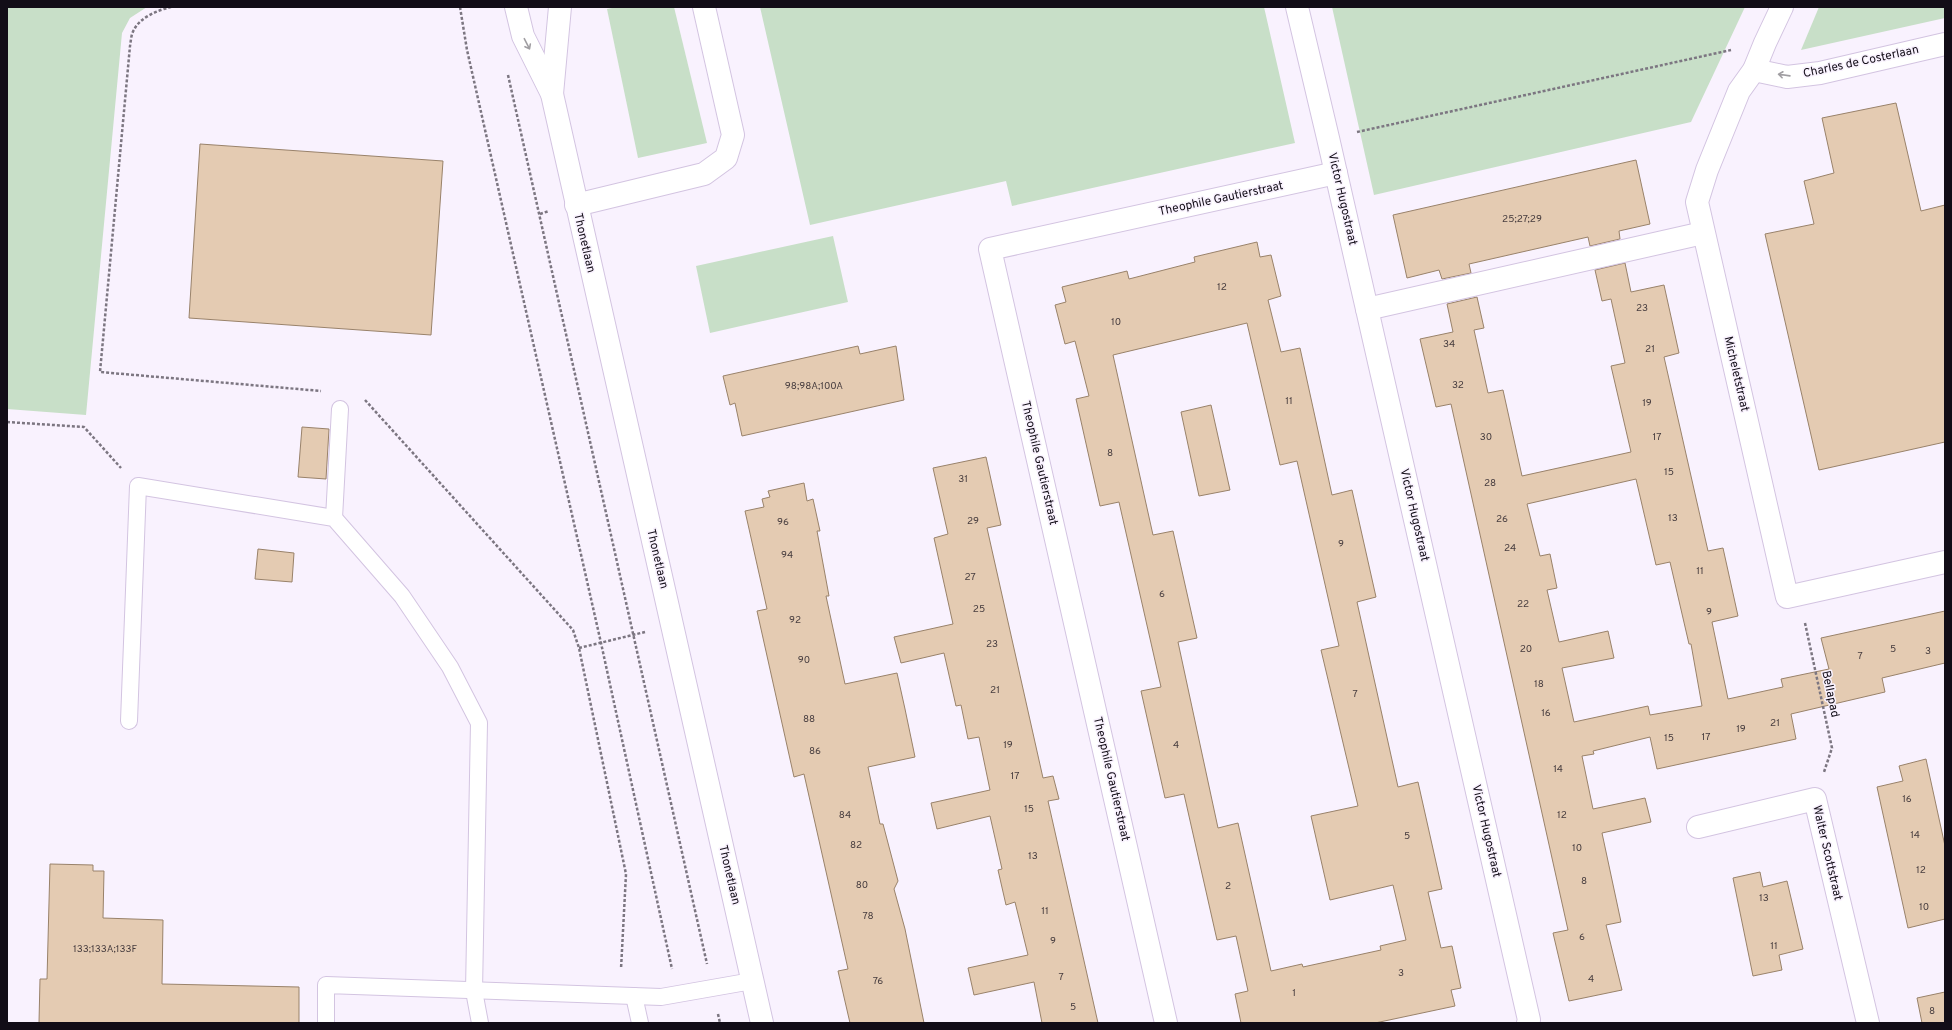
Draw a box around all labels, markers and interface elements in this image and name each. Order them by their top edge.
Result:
one-way arrow [524,38,531,50]
street label: Charles de Costerlaan [1802,42,1920,82]
one-way arrow [1777,72,1790,79]
street label: Victor Hugostraat [1324,151,1360,247]
street label: Theophile Gautierstraat [1157,178,1285,220]
street label: Thonetlaan [569,212,599,274]
house number: 25;27;29 [1502,213,1542,226]
house number: 12 [1217,281,1227,294]
house number: 23 [1636,302,1648,315]
house number: 10 [1111,316,1121,329]
street label: Micheletstraat [1720,335,1752,413]
house number: 34 [1443,338,1455,351]
house number: 21 [1645,343,1655,356]
house number: 32 [1452,379,1464,392]
house number: 98;98A;100A [785,380,843,393]
house number: 11 [1285,395,1293,408]
house number: 19 [1642,397,1652,410]
street label: Theophile Gautierstraat [1017,399,1061,527]
house number: 30 [1480,431,1492,444]
house number: 17 [1653,431,1661,444]
house number: 8 [1107,447,1113,460]
house number: 15 [1664,466,1674,479]
street label: Victor Hugostraat [1396,467,1432,563]
house number: 31 [958,473,968,486]
house number: 28 [1484,477,1496,490]
house number: 13 [1668,512,1678,525]
house number: 26 [1496,513,1508,526]
house number: 29 [967,515,979,528]
house number: 96 [777,516,789,529]
street label: Thonetlaan [642,528,672,590]
house number: 9 [1338,538,1344,551]
house number: 24 [1504,542,1516,555]
house number: 94 [781,549,793,562]
house number: 11 [1696,565,1704,578]
house number: 27 [964,571,976,584]
house number: 6 [1159,588,1165,601]
house number: 22 [1517,598,1529,611]
house number: 25 [973,603,985,616]
house number: 9 [1706,606,1712,619]
house number: 92 [789,614,801,627]
house number: 23 [986,638,998,651]
house number: 20 [1520,643,1532,656]
house number: 5 [1890,643,1896,656]
house number: 3 [1925,645,1931,658]
house number: 7 [1857,650,1863,663]
house number: 90 [798,654,810,667]
street label: Bellapad [1817,669,1843,719]
house number: 18 [1534,678,1544,691]
house number: 21 [990,684,1000,697]
house number: 7 [1352,688,1358,701]
house number: 16 [1541,707,1551,720]
house number: 88 [803,713,815,726]
street label: Theophile Gautierstraat [1089,715,1133,843]
house number: 21 [1770,717,1780,730]
house number: 19 [1736,723,1746,736]
house number: 17 [1702,731,1710,744]
house number: 15 [1664,732,1674,745]
house number: 19 [1003,739,1013,752]
house number: 4 [1173,739,1179,752]
house number: 86 [809,745,821,758]
house number: 14 [1553,763,1563,776]
house number: 17 [1011,770,1019,783]
street label: Victor Hugostraat [1468,783,1504,879]
house number: 16 [1902,793,1912,806]
house number: 15 [1024,803,1034,816]
street label: Walter Scottstraat [1808,804,1846,902]
house number: 84 [839,809,851,822]
house number: 12 [1557,809,1567,822]
house number: 14 [1910,829,1920,842]
house number: 5 [1404,830,1410,843]
house number: 82 [850,839,862,852]
house number: 10 [1572,842,1582,855]
street label: Thonetlaan [714,844,744,906]
house number: 13 [1028,850,1038,863]
house number: 12 [1916,864,1926,877]
house number: 8 [1581,875,1587,888]
house number: 80 [856,879,868,892]
house number: 2 [1225,880,1231,893]
house number: 13 [1759,892,1769,905]
house number: 10 [1919,901,1929,914]
house number: 11 [1041,905,1049,918]
house number: 78 [862,910,874,923]
house number: 6 [1579,931,1585,944]
house number: 9 [1050,935,1056,948]
house number: 11 [1770,940,1778,953]
house number: 133;133A;133F [73,943,137,956]
house number: 3 [1398,967,1404,980]
house number: 7 [1058,971,1064,984]
house number: 4 [1588,973,1594,986]
house number: 76 [873,975,883,988]
house number: 1 [1292,987,1296,1000]
house number: 5 [1070,1001,1076,1014]
house number: 8 [1929,1005,1935,1018]

